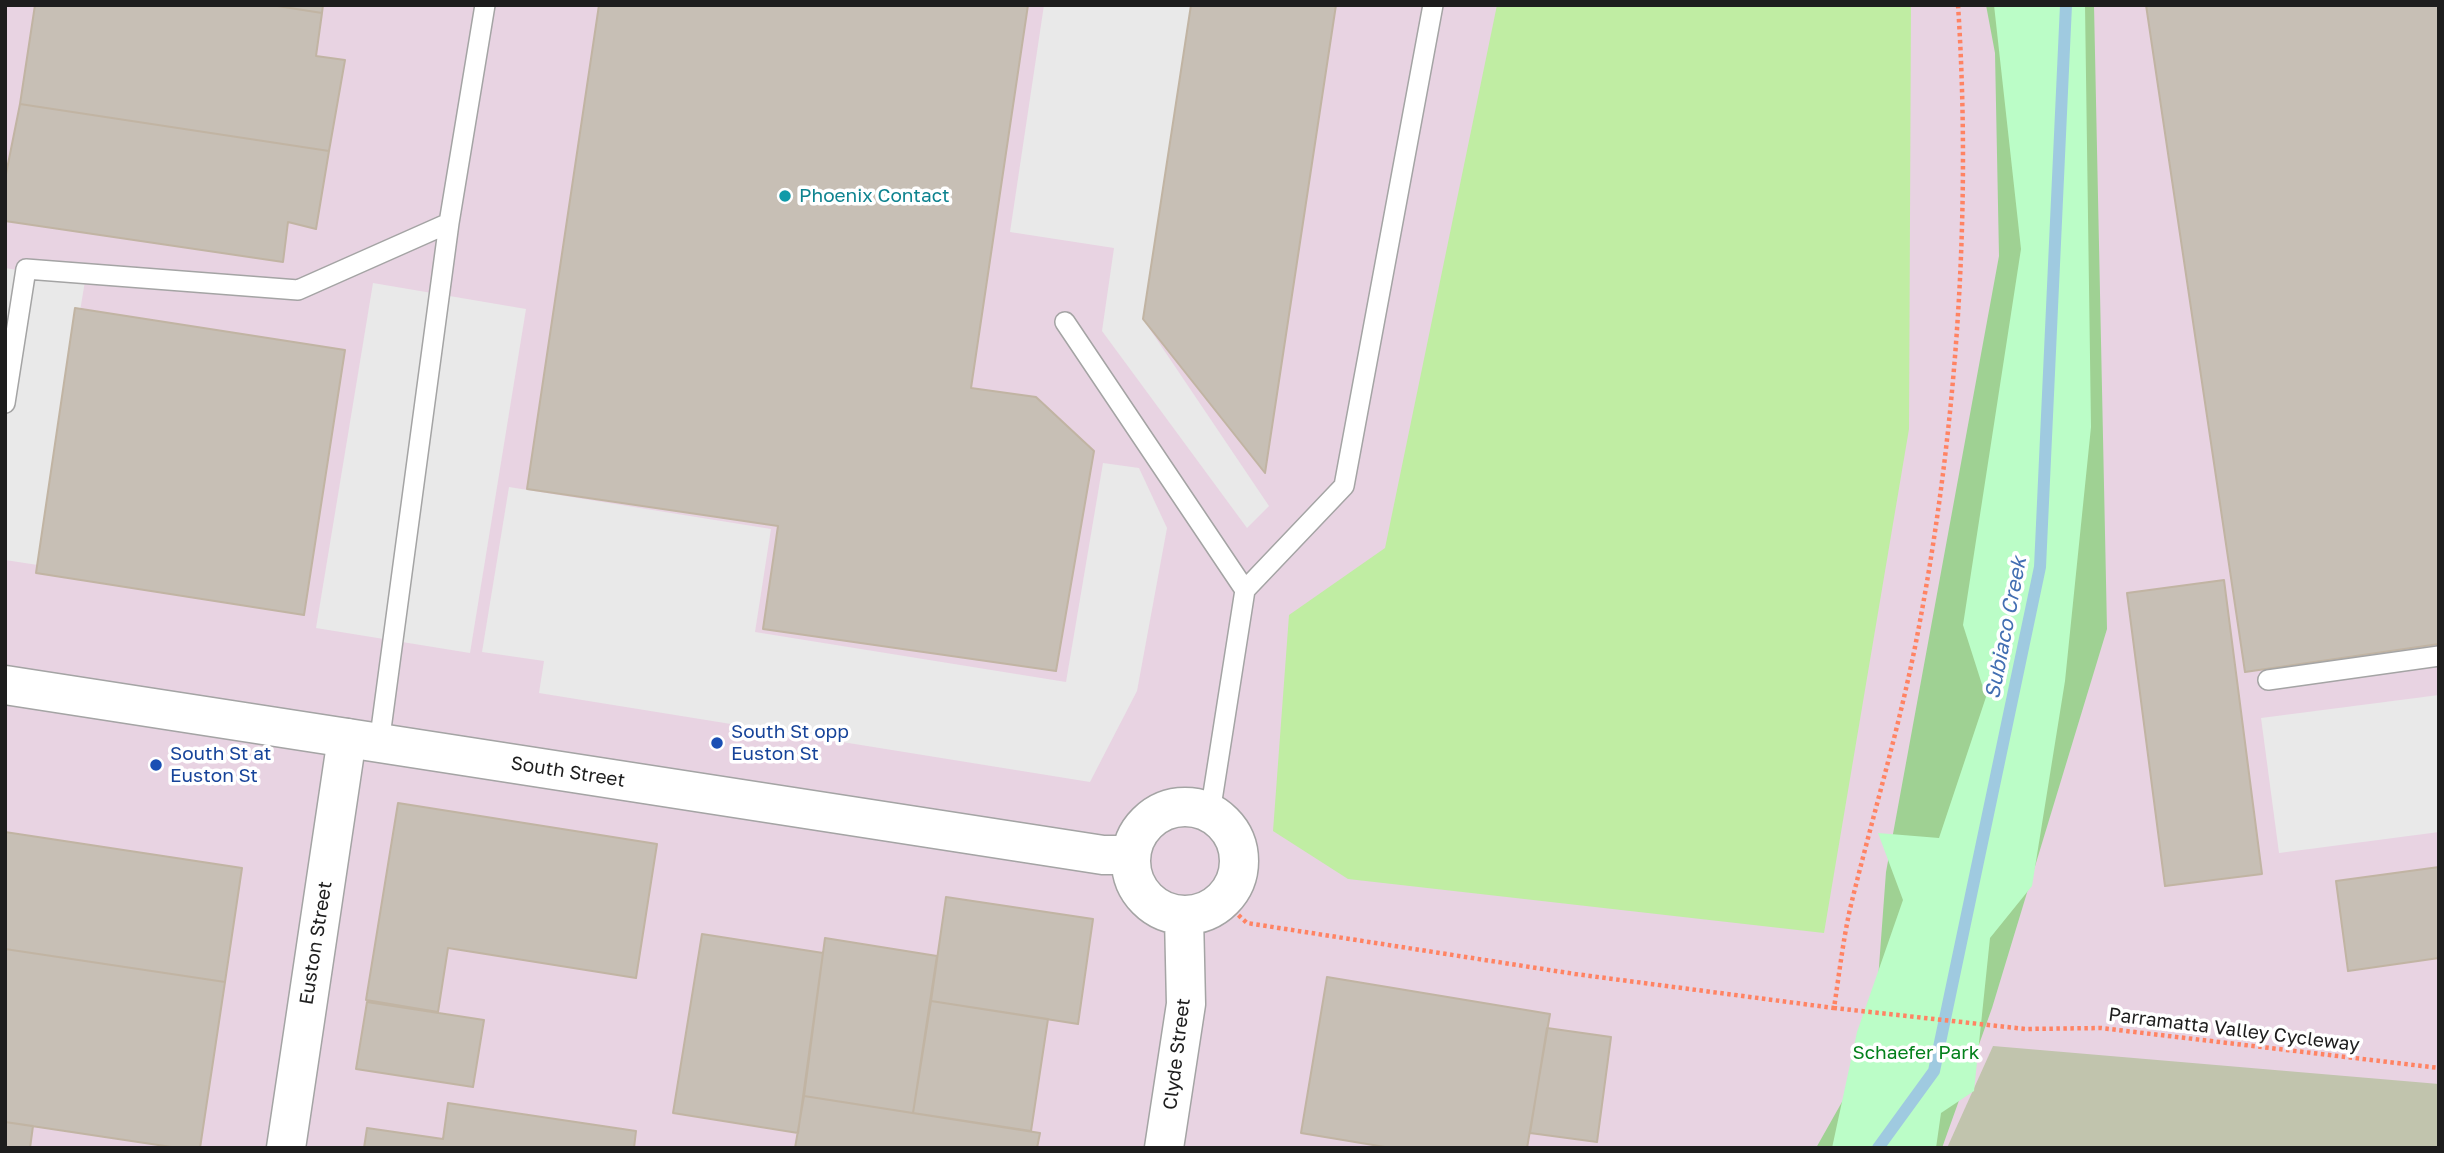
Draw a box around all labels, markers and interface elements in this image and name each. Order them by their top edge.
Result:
place label: Phoenix Contact [799,185,950,207]
marker: Phoenix Contact [777,188,793,204]
water label: Subiaco Creek [1980,555,2032,701]
place label: South St opp Euston St [731,721,849,765]
marker: South St opp Euston St [709,735,725,751]
place label: South St at Euston St [170,743,271,787]
street label: South Street [509,752,627,792]
marker: South St at Euston St [148,757,164,773]
street label: Euston Street [295,880,337,1006]
street label: Clyde Street [1159,997,1195,1111]
street label: Parramatta Valley Cycleway [2107,1003,2361,1057]
park label: Schaefer Park [1853,1042,1979,1064]

